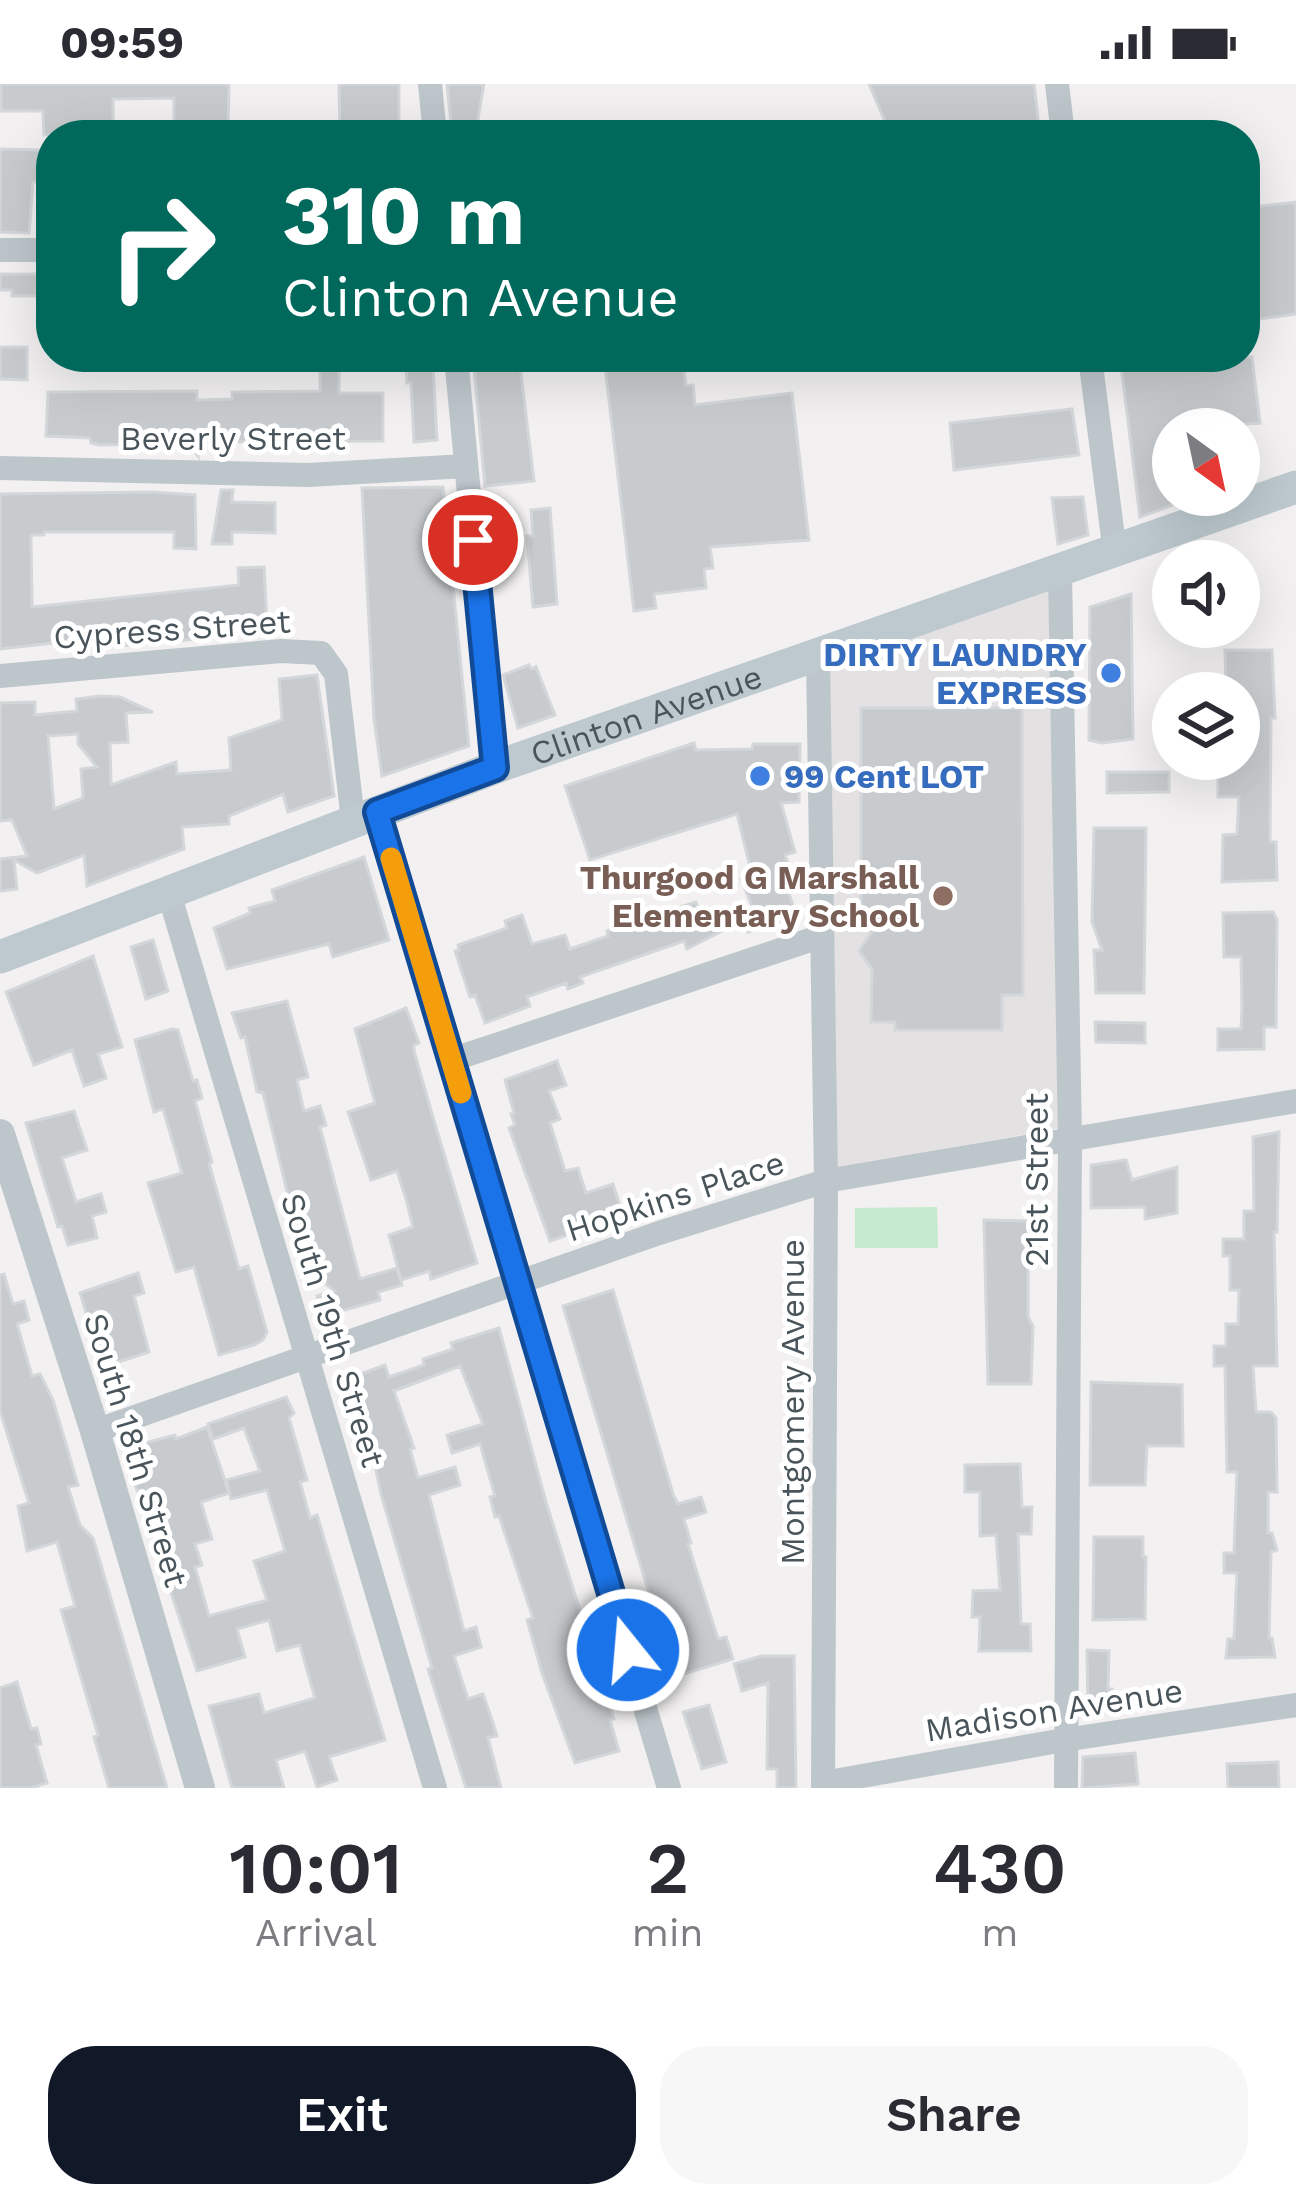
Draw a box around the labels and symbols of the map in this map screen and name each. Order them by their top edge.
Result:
north arrow [1152,408,1260,516]
street label: Beverly Street [120,419,346,458]
pin [422,489,524,591]
street label: Cypress Street [52,601,292,657]
place label: DIRTY LAUNDRY EXPRESS [823,635,1087,712]
street label: Clinton Avenue [525,656,767,773]
marker: DIRTY LAUNDRY EXPRESS [1098,660,1124,686]
place label: 99 Cent LOT [784,757,984,796]
marker: 99 Cent LOT [747,763,773,789]
place label: Thurgood G Marshall Elementary School [580,858,919,935]
marker: Thurgood G Marshall Elementary School [930,883,956,909]
street label: 21st Street [1017,1093,1056,1267]
street label: Hopkins Place [561,1142,789,1250]
street label: South 19th Street [273,1188,393,1472]
street label: Montgomery Avenue [773,1239,812,1565]
street label: South 18th Street [76,1308,196,1592]
position arrow [565,1587,691,1713]
street label: Madison Avenue [922,1670,1186,1750]

